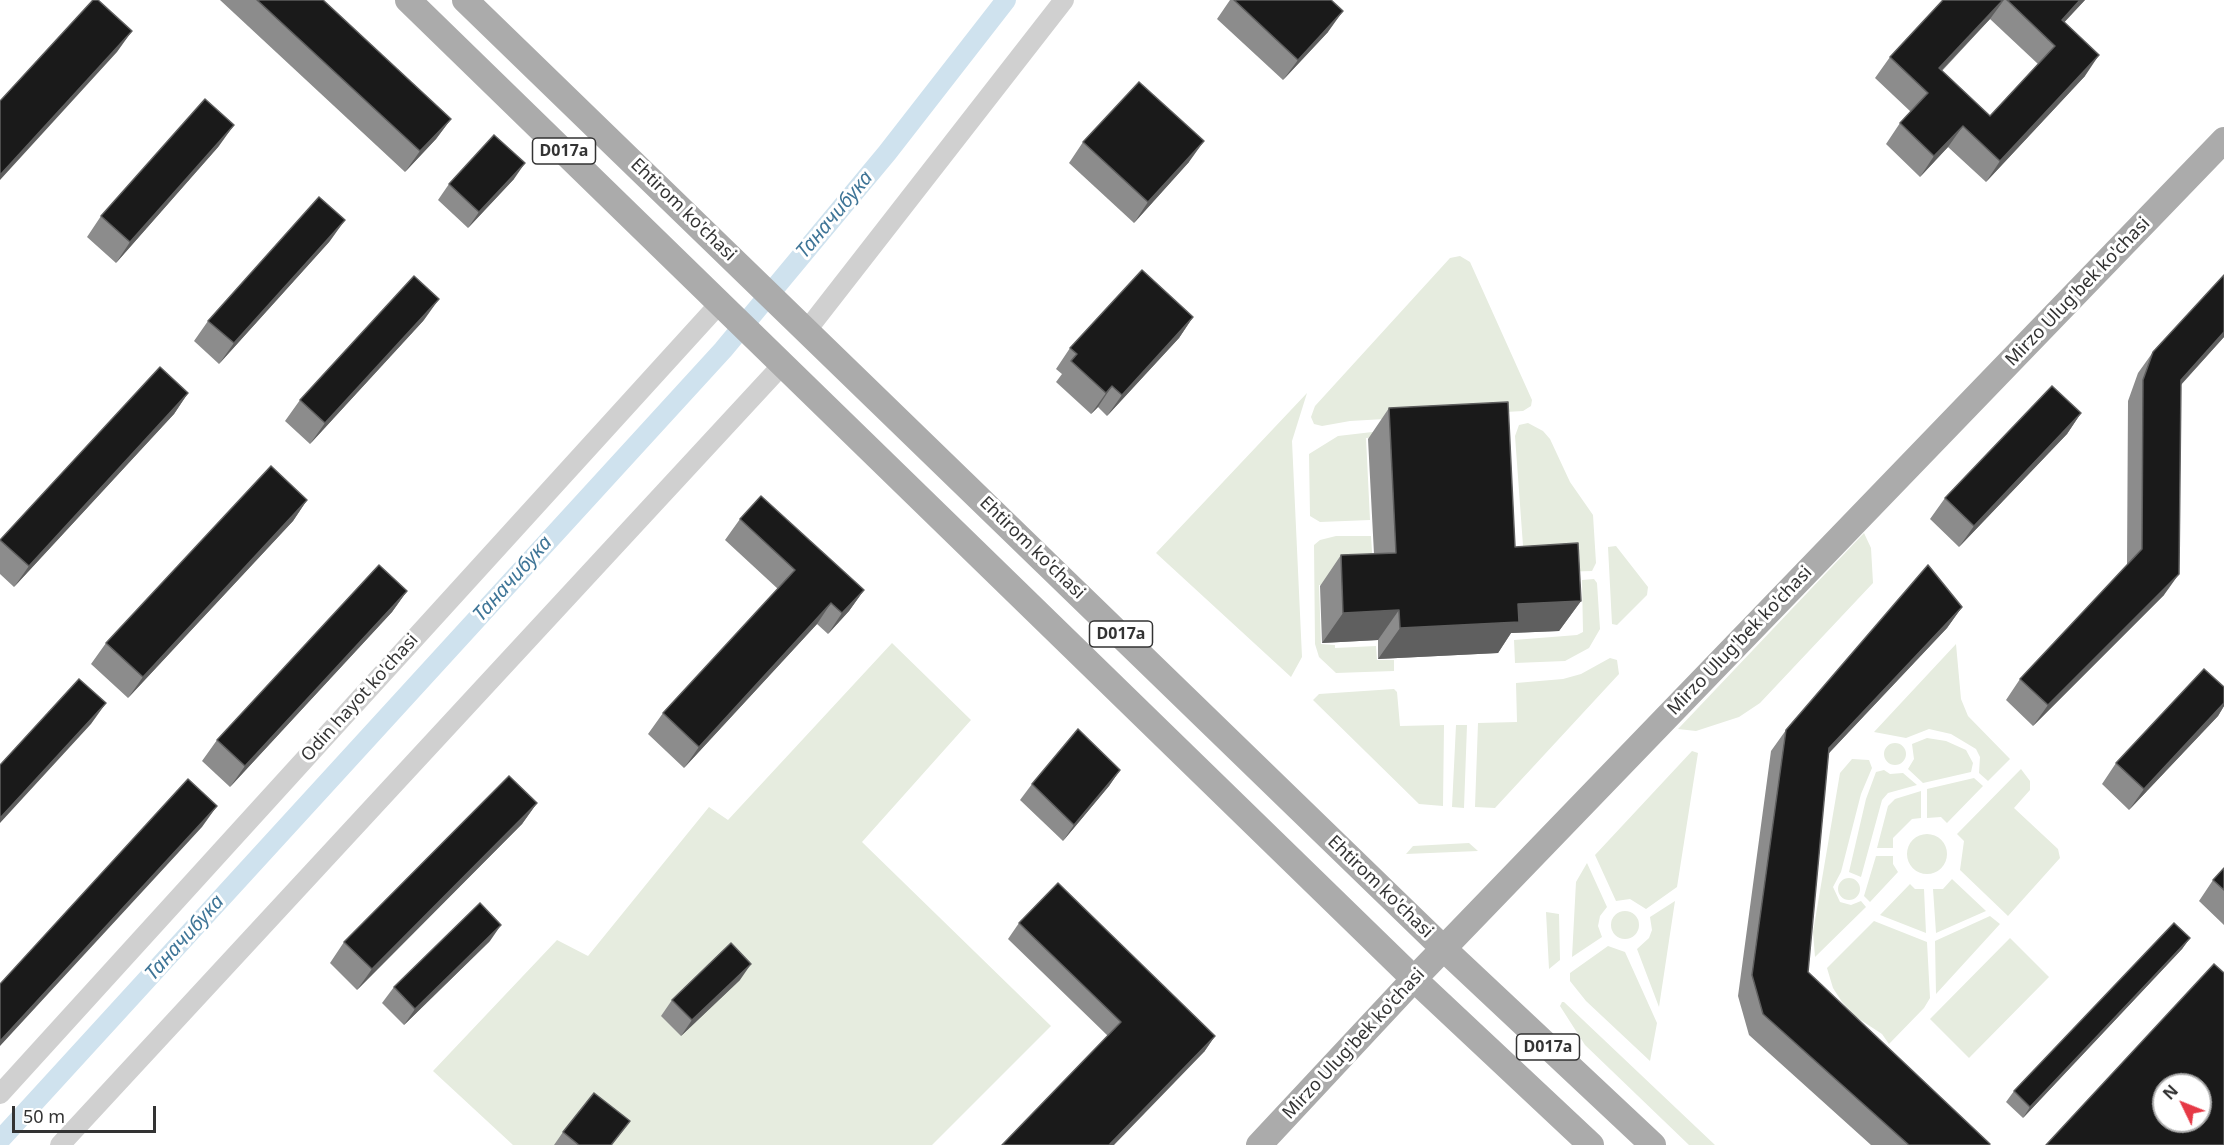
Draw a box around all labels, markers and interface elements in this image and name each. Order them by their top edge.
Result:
road number: D017a [532,138,596,164]
street label: Ehtirom ko'chasi [626,154,740,266]
water label: Таначибука [792,166,878,264]
street label: Mirzo Ulug'bek ko'chasi [2001,213,2155,371]
street label: Ehtirom ko'chasi [975,492,1089,604]
water label: Таначибука [468,531,558,627]
street label: Mirzo Ulug'bek ko'chasi [1663,562,1817,720]
road number: D017a [1090,621,1152,647]
street label: Odin hayot ko'chasi [297,630,423,766]
street label: Ehtirom ko'chasi [1323,831,1437,943]
water label: Таначибука [140,890,230,986]
street label: Mirzo Ulug'bek ko'chasi [1278,964,1430,1124]
road number: D017a [1516,1034,1580,1060]
north arrow [2152,1073,2212,1133]
text: N [2158,1080,2183,1104]
scale bar [15,1094,159,1132]
text: 50 m [23,1104,65,1128]

